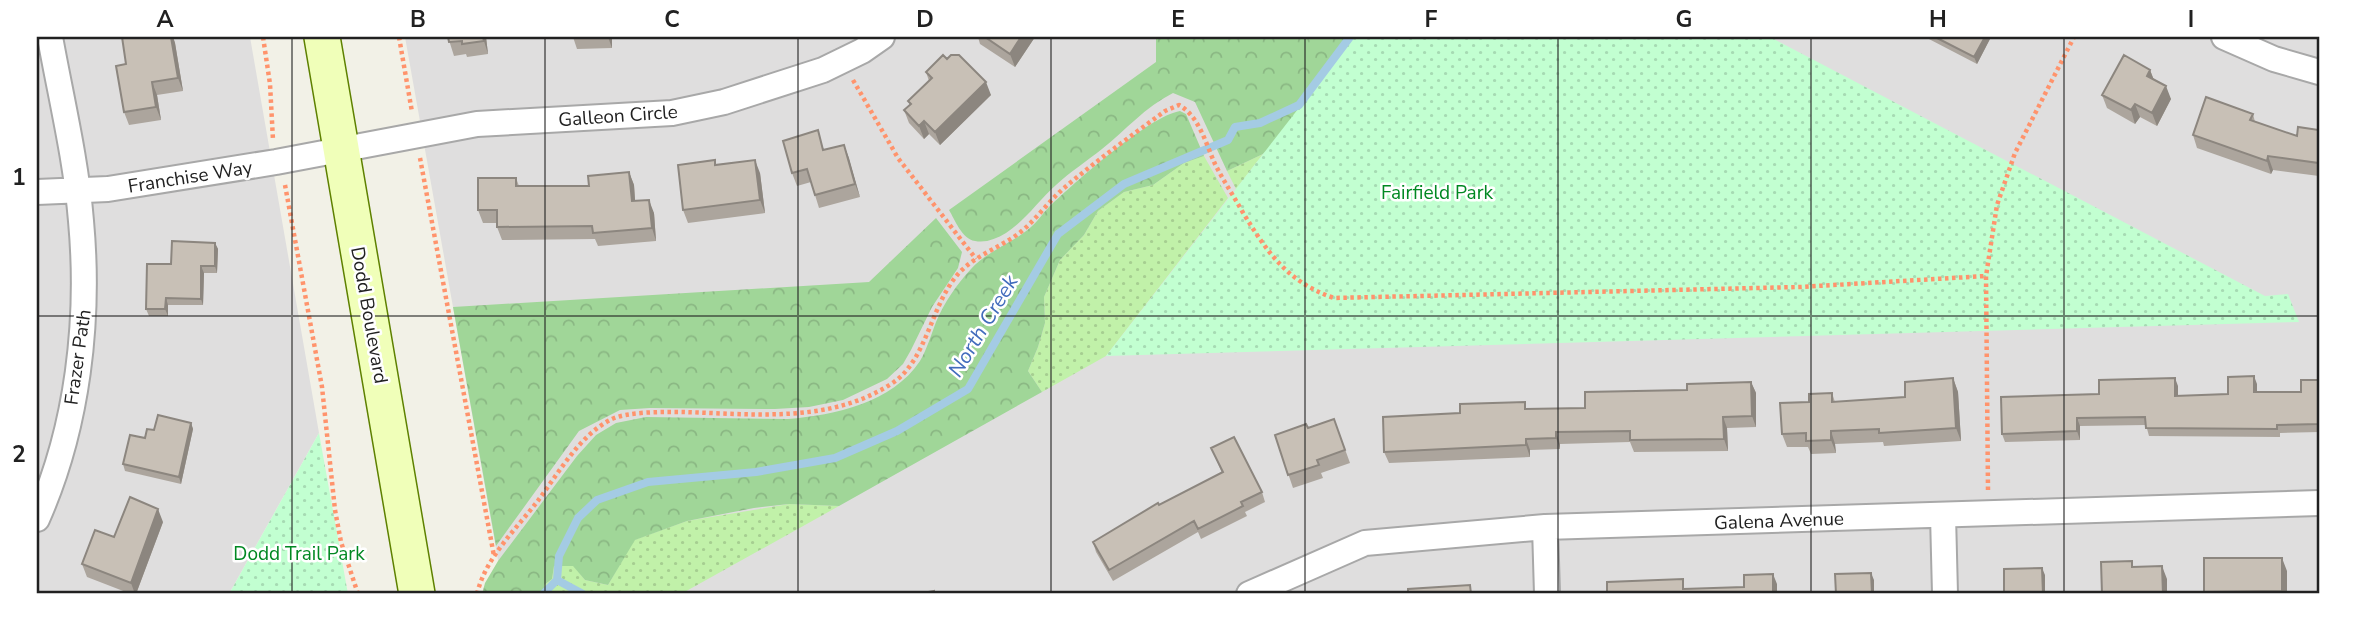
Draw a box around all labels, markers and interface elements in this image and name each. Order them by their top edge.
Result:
text: A [156,4,174,35]
text: B [410,4,426,35]
text: C [664,4,680,35]
text: D [916,4,934,35]
text: E [1171,4,1185,35]
text: F [1425,4,1438,35]
text: G [1676,4,1692,35]
text: H [1929,4,1947,35]
text: I [2188,4,2194,35]
street label: Galleon Circle [557,99,679,133]
street label: Franchise Way [126,154,254,200]
text: 1 [12,162,26,193]
park label: Fairfield Park [1381,180,1493,206]
street label: Dodd Boulevard [344,245,394,386]
water label: North Creek [942,269,1025,382]
street label: Frazer Path [58,308,98,407]
text: 2 [12,439,26,470]
street label: Galena Avenue [1714,506,1844,536]
park label: Dodd Trail Park [233,541,365,567]

